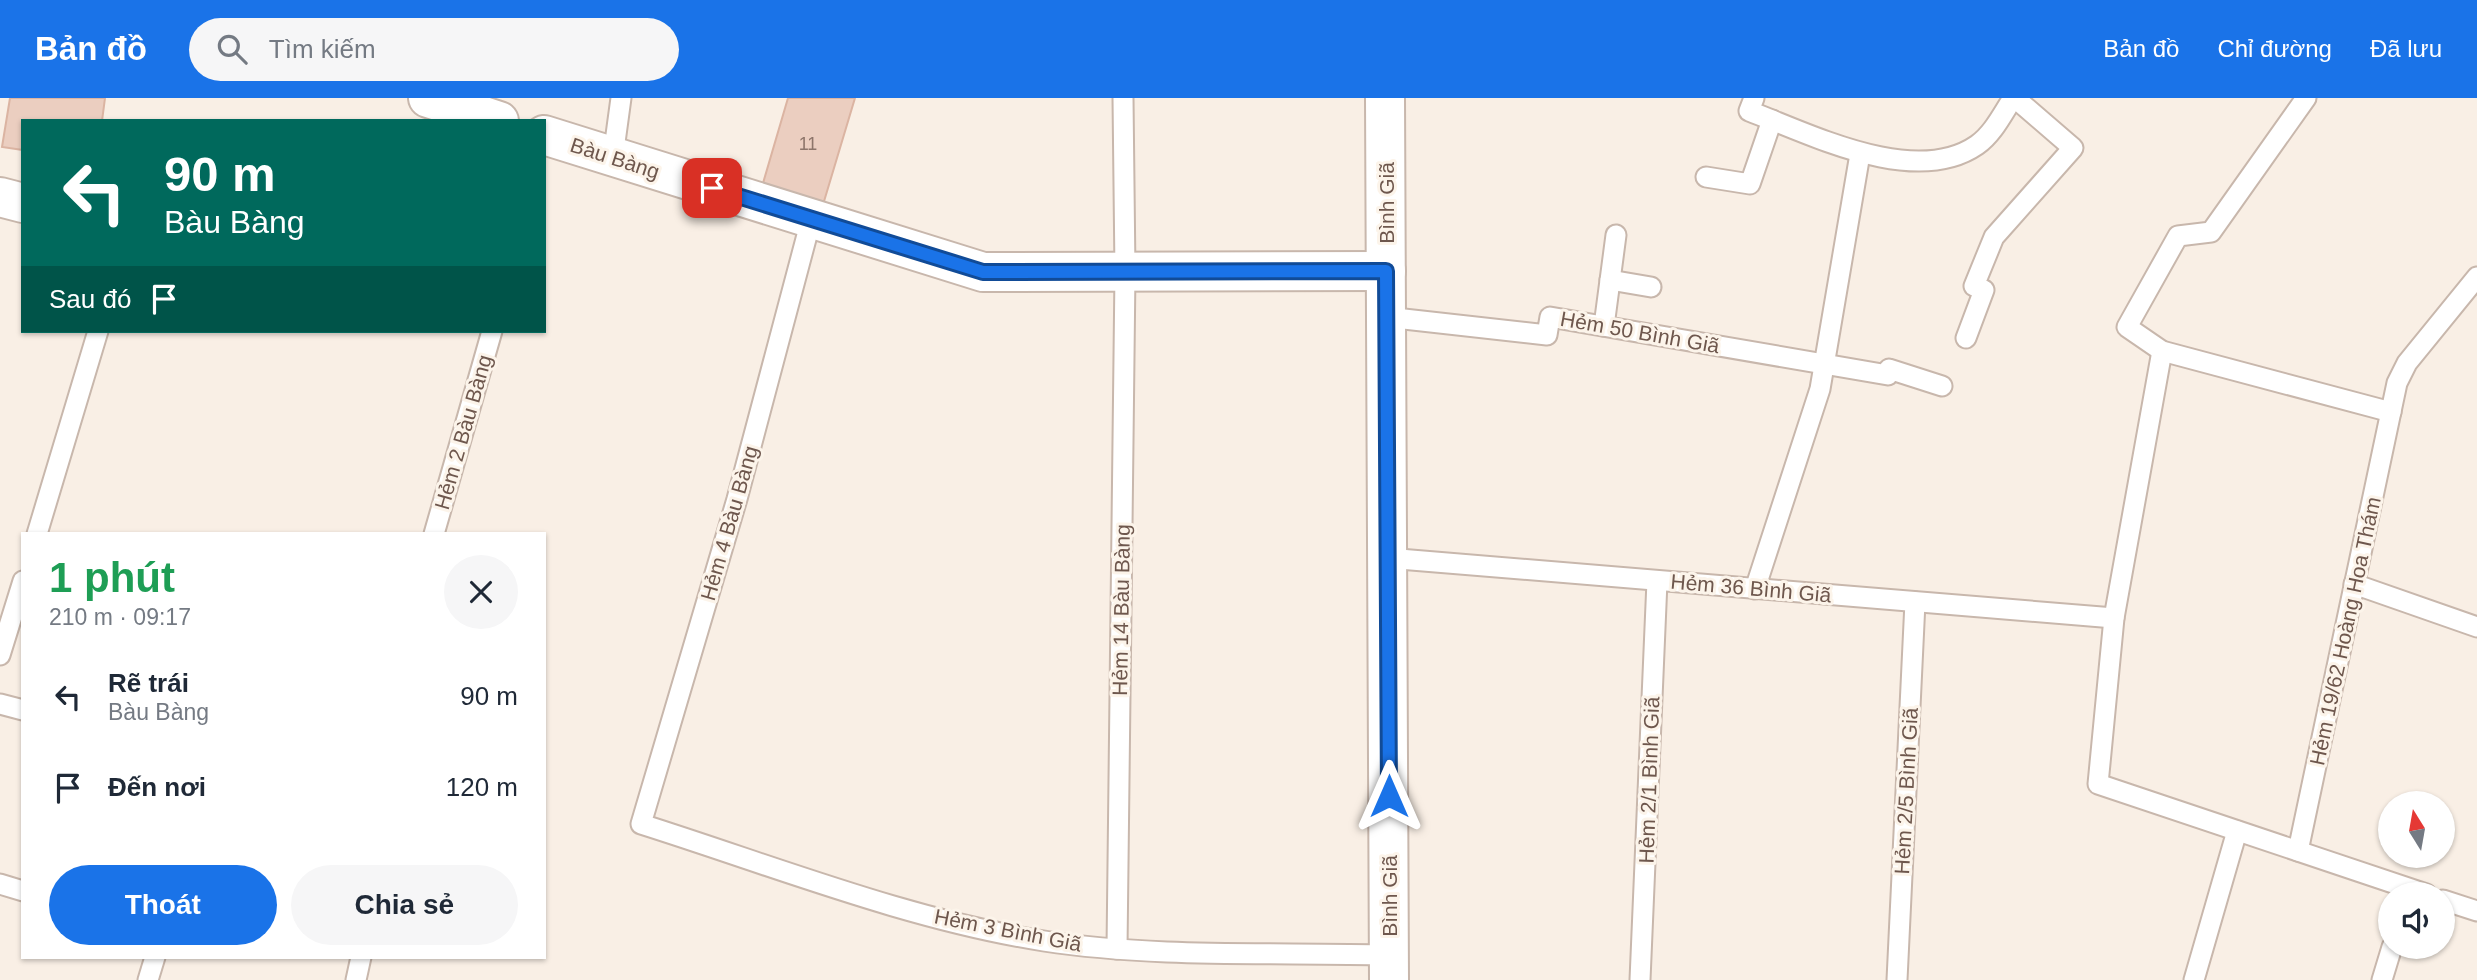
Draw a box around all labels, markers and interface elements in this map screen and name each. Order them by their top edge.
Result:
search box [189,18,679,81]
text: Bản đồ [35,30,147,67]
icon: search [213,30,251,68]
text: Tìm kiếm [269,34,376,64]
text: Bản đồ [2103,35,2179,62]
text: Chỉ đường [2217,35,2332,62]
text: Đã lưu [2370,35,2442,62]
street label: Bàu Bàng [568,133,662,183]
house number: 11 [799,134,817,154]
icon: left [49,147,140,238]
text: 90 m [164,147,276,201]
pin [682,158,742,218]
street label: Bình Giã [1375,162,1398,244]
icon: arrive [693,169,731,207]
text: Bàu Bàng [164,204,305,240]
icon: arrive [145,280,183,318]
text: Sau đó [49,284,131,314]
street label: Hẻm 50 Bình Giã [1559,307,1722,357]
street label: Hẻm 2 Bàu Bàng [430,352,496,512]
street label: Hẻm 4 Bàu Bàng [696,443,762,603]
street label: Hẻm 19/62 Hoàng Hoa Thám [2305,495,2385,767]
street label: Hẻm 14 Bàu Bàng [1108,524,1134,696]
text: 1 phút [49,554,175,601]
button: close [444,555,518,629]
street label: Hẻm 36 Bình Giã [1670,570,1833,607]
text: 210 m · 09:17 [49,604,191,630]
text: Rẽ trái [108,668,189,698]
icon: left [49,678,87,716]
text: 90 m [460,681,518,711]
street label: Hẻm 2/1 Bình Giã [1635,696,1663,864]
text: Bàu Bàng [108,699,209,725]
street label: Hẻm 2/5 Bình Giã [1890,707,1922,875]
position arrow [1352,759,1426,833]
icon: arrive [49,769,87,807]
text: Đến nơi [108,772,206,802]
text: 120 m [446,772,518,802]
north arrow [2378,791,2455,868]
map controls [2378,791,2455,959]
street label: Bình Giã [1378,855,1401,937]
button: Thoát [49,865,277,945]
button: Chia sẻ [291,865,518,945]
button: sound [2378,882,2455,959]
street label: Hẻm 3 Bình Giã [932,904,1084,956]

